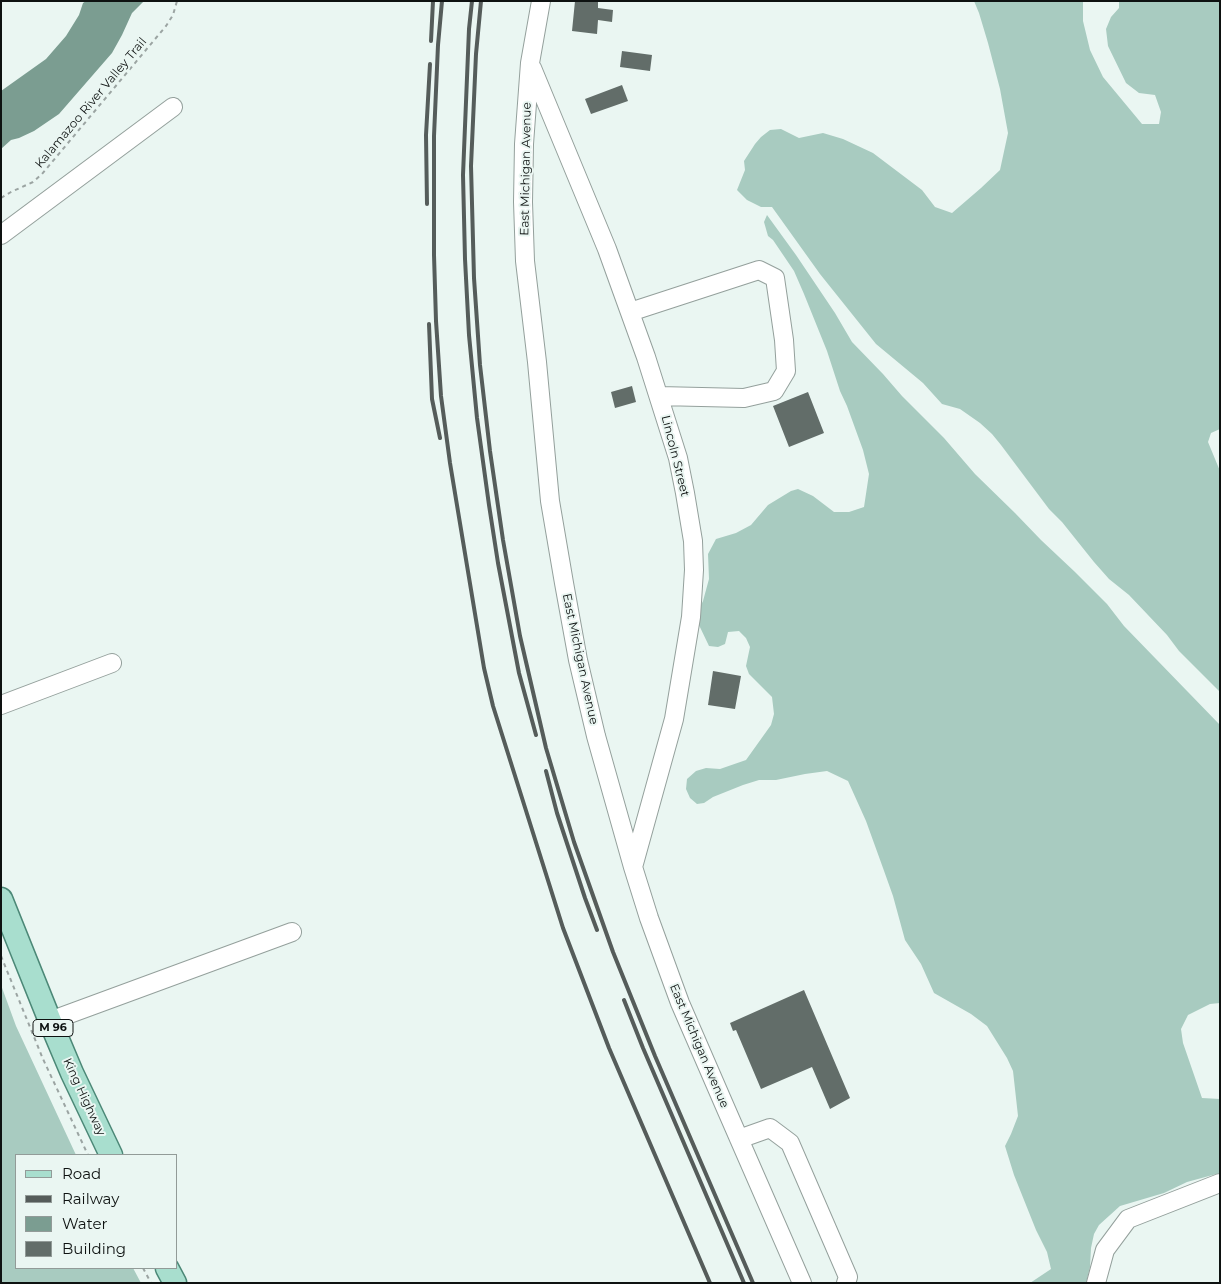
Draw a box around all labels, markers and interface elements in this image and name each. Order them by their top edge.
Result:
street label: Kalamazoo River Valley Trail [32,35,150,171]
street label: East Michigan Avenue [518,102,534,236]
street label: Lincoln Street [658,414,692,498]
street label: East Michigan Avenue [559,592,601,726]
street label: East Michigan Avenue [666,982,732,1110]
road number: M 96 [33,1020,73,1036]
street label: King Highway [60,1056,108,1138]
legend [15,1154,178,1269]
text: Road [62,1164,101,1183]
text: Railway [62,1189,119,1208]
text: Water [62,1214,108,1233]
text: Building [62,1239,126,1258]

